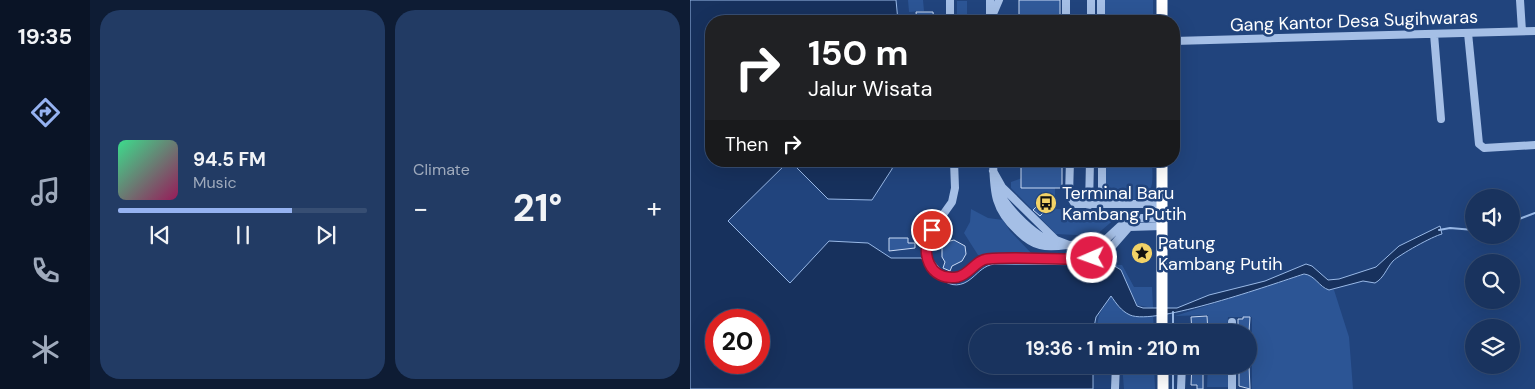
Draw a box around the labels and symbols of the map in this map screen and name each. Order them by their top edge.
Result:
street label: Gang Kantor Desa Sugihwaras [1230,5,1478,37]
place label: Terminal Baru Kambang Putih [1062,181,1187,226]
bus stop icon: Terminal Baru Kambang Putih [1034,191,1058,215]
pin [911,209,953,251]
position arrow [1065,231,1117,283]
place label: Patung Kambang Putih [1158,231,1283,276]
place icon: Patung Kambang Putih [1130,241,1154,265]
speed limit sign: 20 [705,309,770,374]

